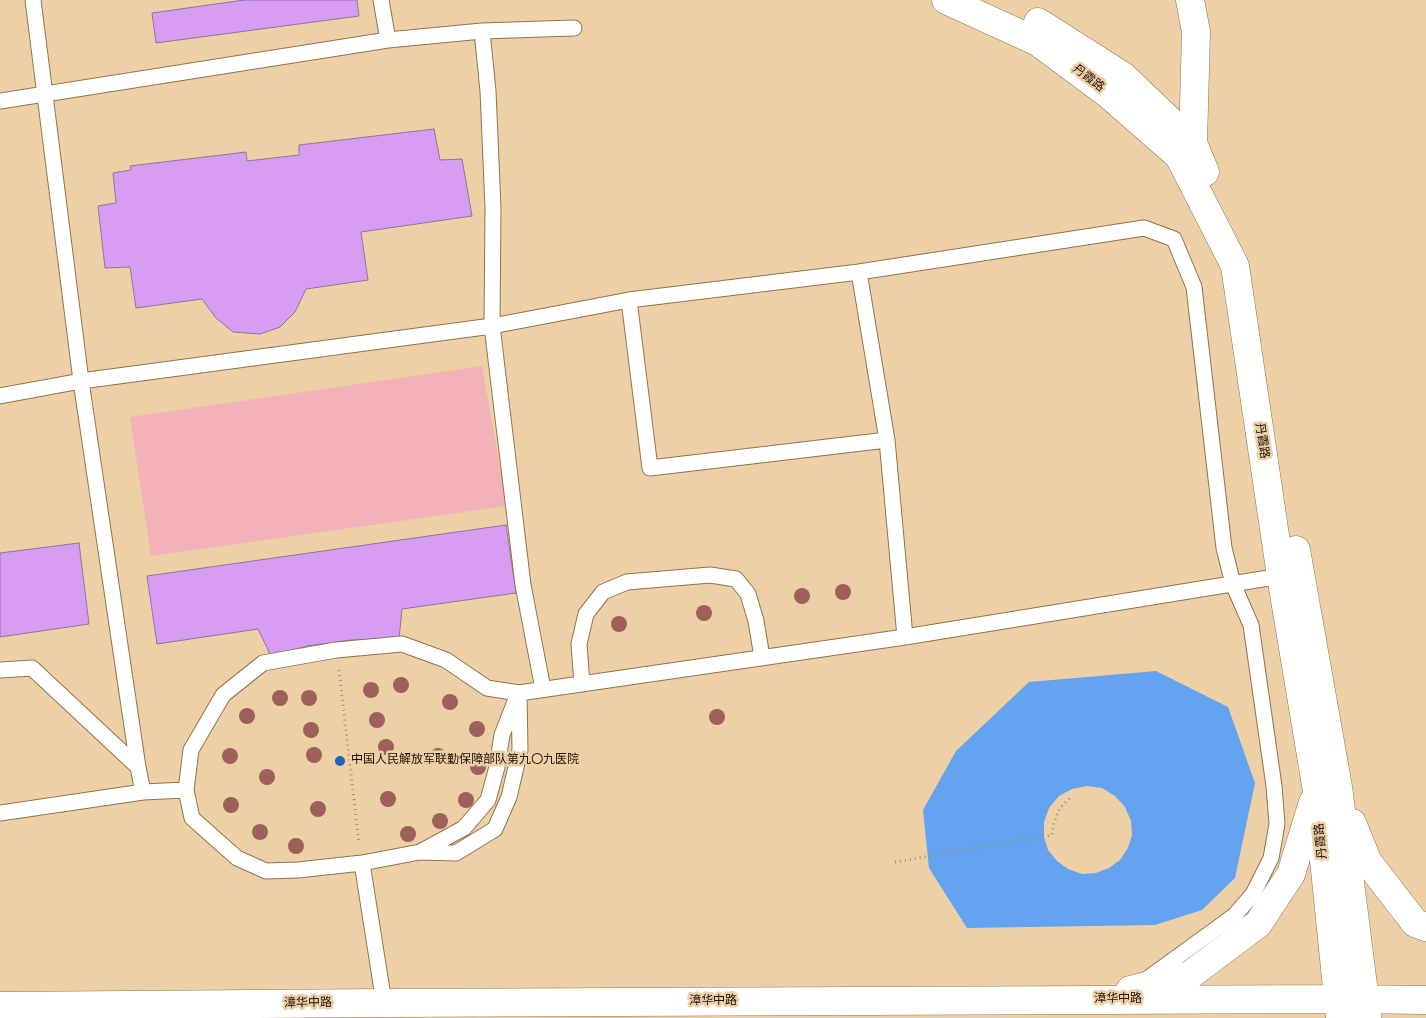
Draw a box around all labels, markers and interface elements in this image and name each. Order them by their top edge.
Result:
street label: 丹霞路 [1069,62,1107,96]
street label: 丹霞路 [1251,422,1271,460]
marker: 中国人民解放军联勤保障部队第九〇九医院 [333,754,347,768]
place label: 中国人民解放军联勤保障部队第九〇九医院 [351,754,579,768]
street label: 丹霞路 [1313,822,1331,860]
street label: 漳华中路 [1094,993,1142,1007]
street label: 漳华中路 [689,995,737,1009]
street label: 漳华中路 [284,996,332,1012]

